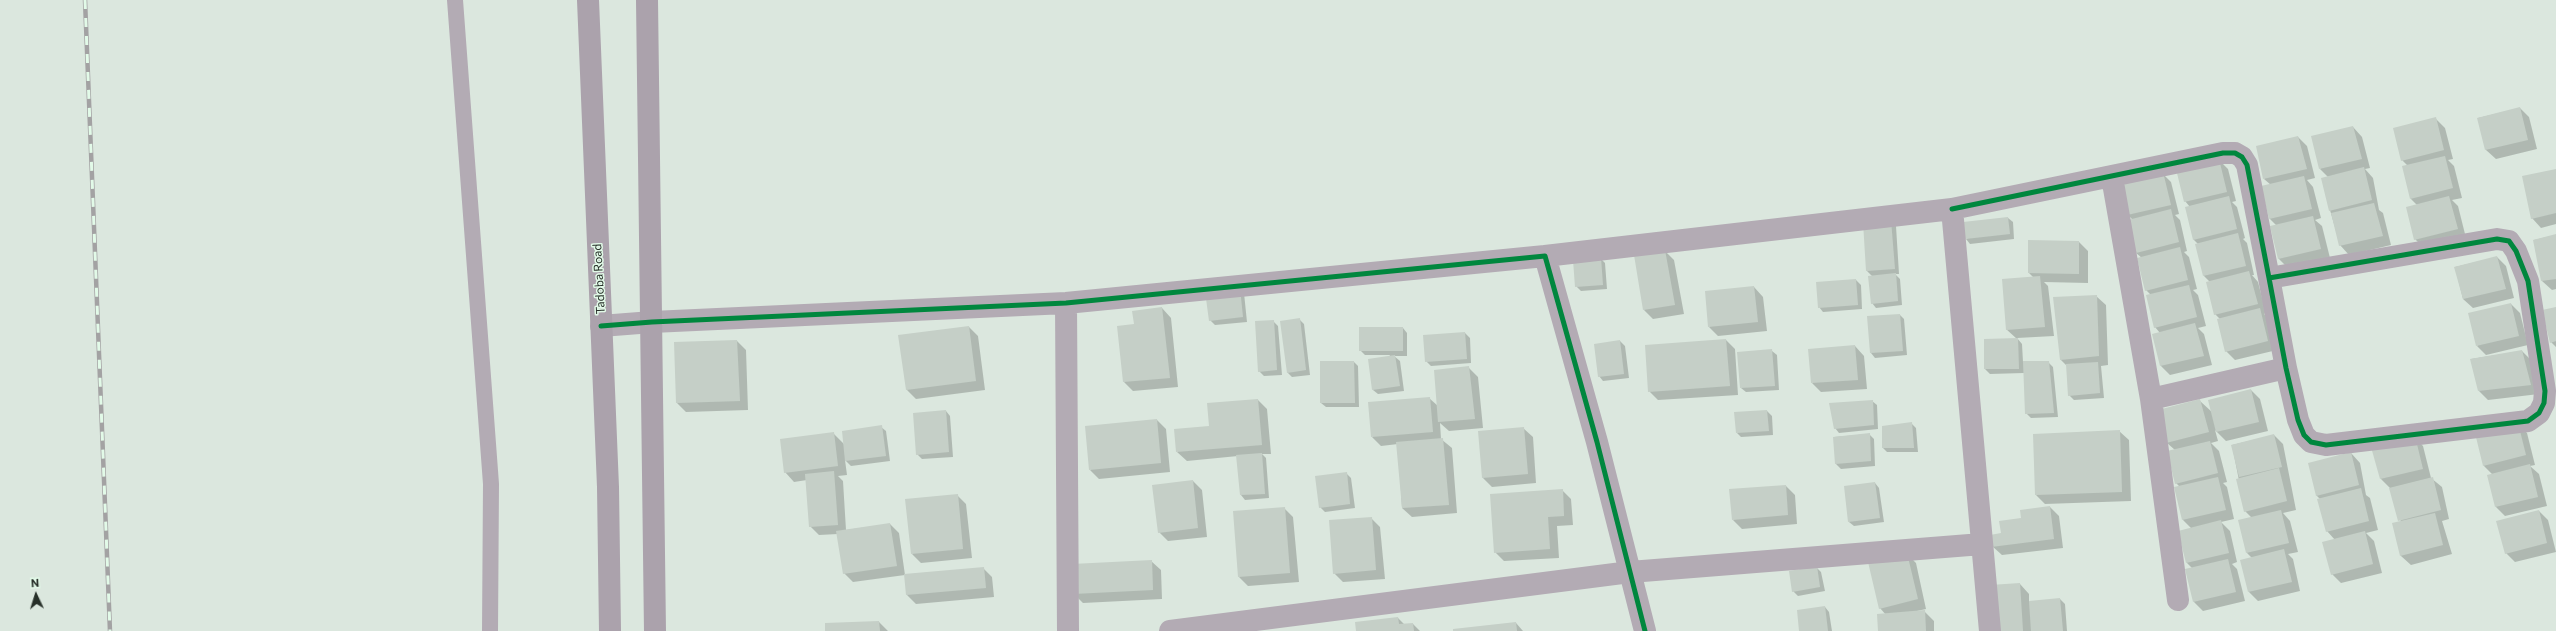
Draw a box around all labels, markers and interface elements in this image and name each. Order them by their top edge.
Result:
street label: Tadoba Road [590,243,608,315]
north arrow [16,575,56,615]
text: N [31,576,40,589]

